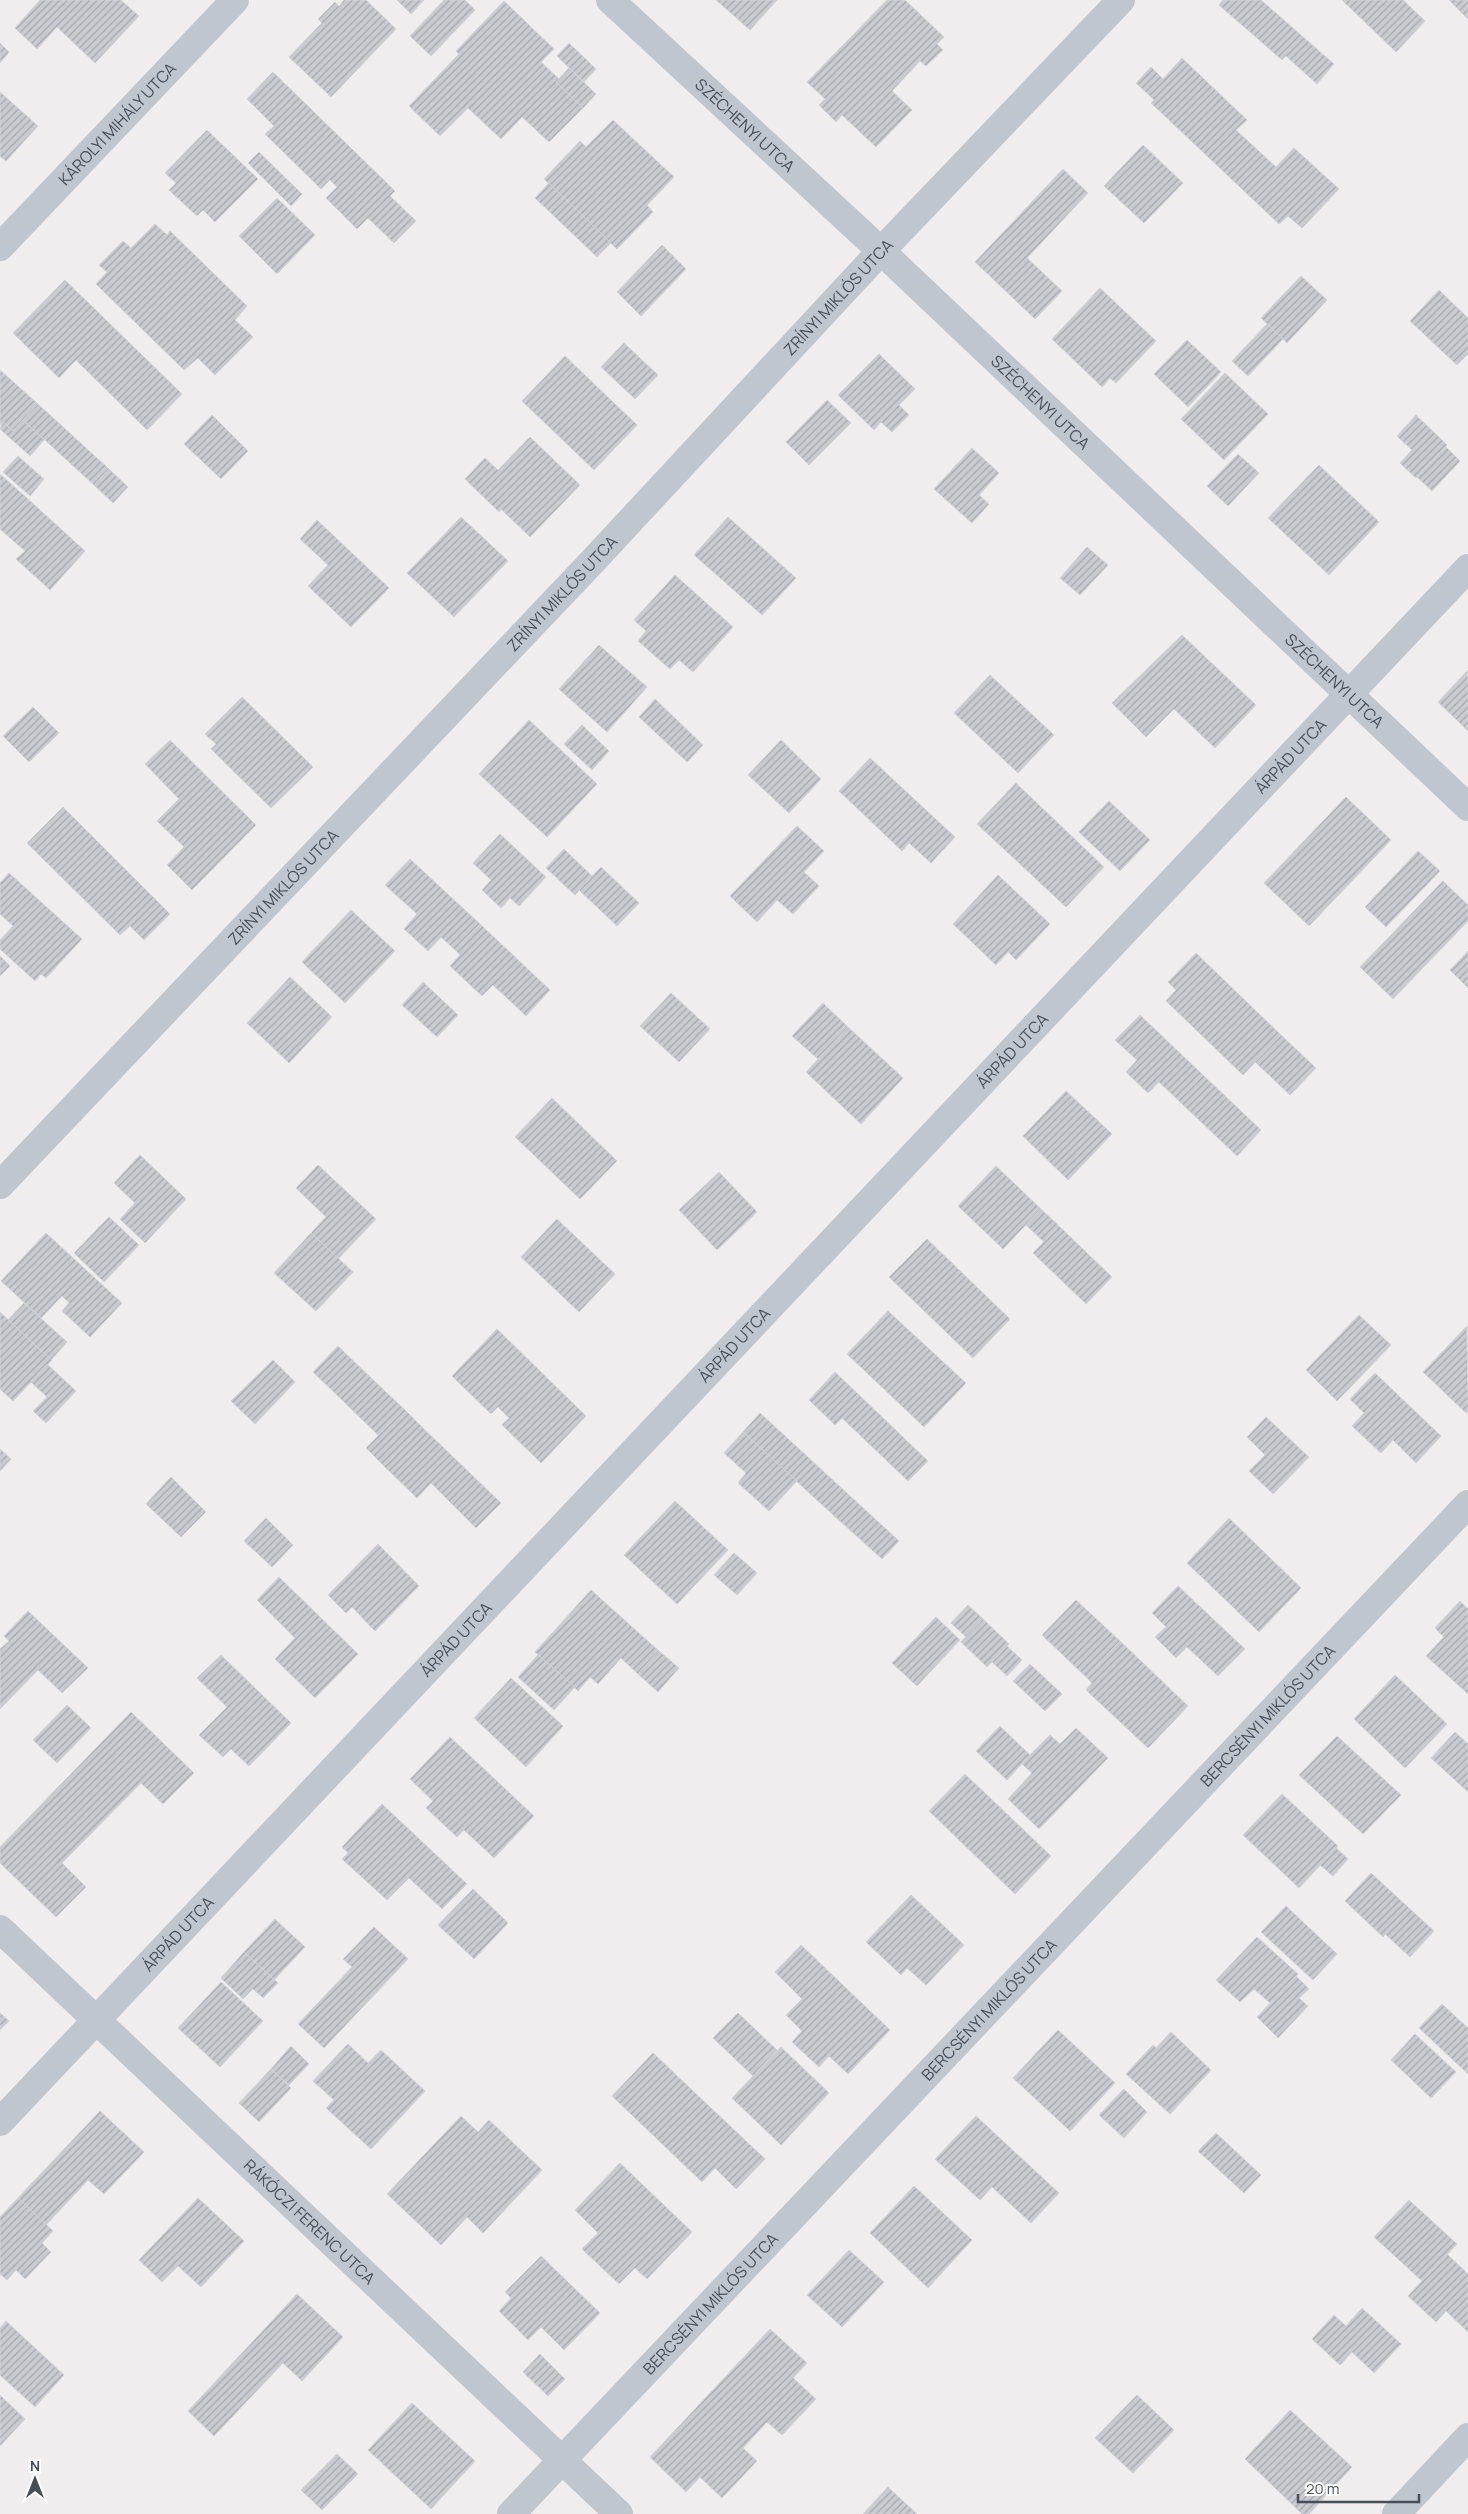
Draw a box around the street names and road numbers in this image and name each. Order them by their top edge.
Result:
street label: KÁROLYI MIHÁLY UTCA [53,58,181,190]
street label: SZÉCHENYI UTCA [690,73,800,177]
street label: ZRÍNYI MIKLÓS UTCA [779,234,898,360]
street label: SZÉCHENYI UTCA [986,350,1095,454]
street label: ZRÍNYI MIKLÓS UTCA [502,531,622,656]
street label: SZÉCHENYI UTCA [1280,628,1389,733]
street label: ÁRPÁD UTCA [1250,714,1331,798]
street label: ZRÍNYI MIKLÓS UTCA [223,825,343,950]
street label: ÁRPÁD UTCA [971,1008,1053,1093]
street label: ÁRPÁD UTCA [693,1303,775,1387]
street label: ÁRPÁD UTCA [415,1597,497,1681]
street label: BERCSÉNYI MIKLÓS UTCA [1195,1640,1340,1791]
street label: ÁRPÁD UTCA [137,1892,219,1976]
street label: BERCSÉNYI MIKLÓS UTCA [917,1934,1062,2085]
street label: RÁKÓCZI FERENC UTCA [239,2154,380,2289]
street label: BERCSÉNYI MIKLÓS UTCA [638,2228,783,2379]

